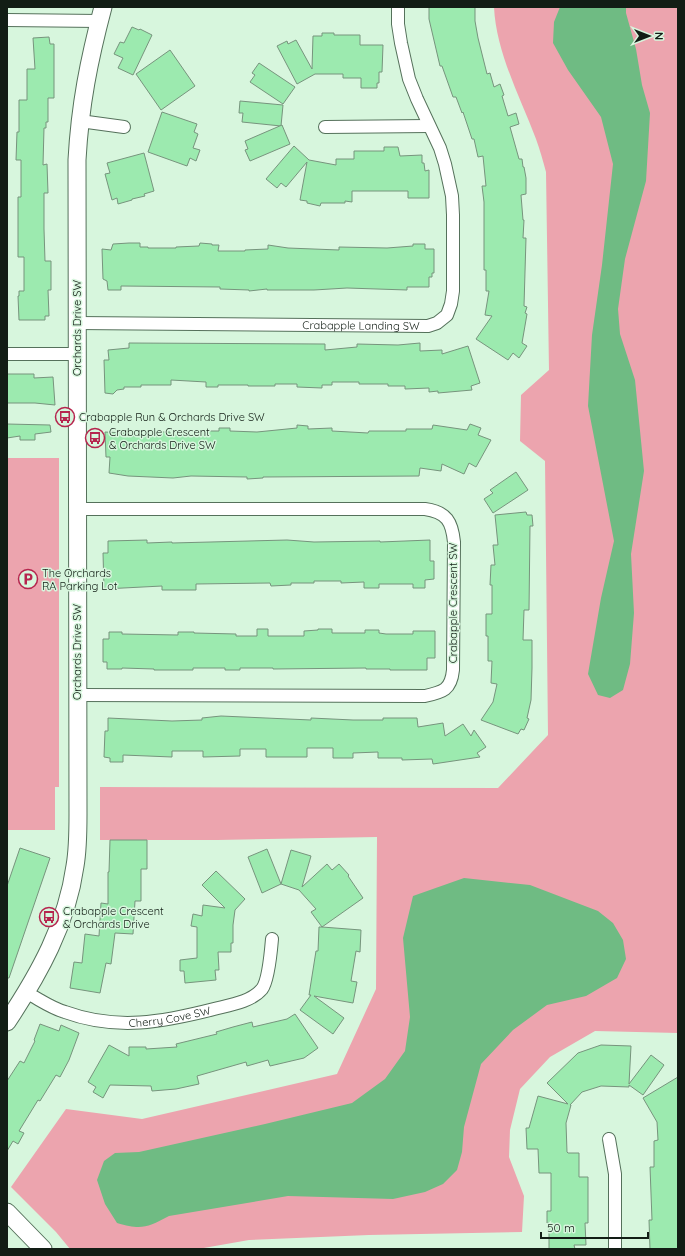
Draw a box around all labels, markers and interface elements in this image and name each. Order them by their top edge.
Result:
north arrow [629,16,669,56]
text: N [652,32,666,40]
street label: Orchards Drive SW [70,280,84,376]
street label: Crabapple Landing SW [302,318,420,333]
bus stop icon: Crabapple Run & Orchards Drive SW [54,406,76,428]
place label: Crabapple Run & Orchards Drive SW [79,410,265,424]
place label: Crabapple Crescent & Orchards Drive SW [109,425,216,452]
bus stop icon: Crabapple Crescent & Orchards Drive SW [84,427,106,449]
street label: Crabapple Crescent SW [446,542,460,663]
place label: The Orchards RA Parking Lot [42,566,118,593]
parking icon: The Orchards RA Parking Lot [17,568,39,590]
street label: Orchards Drive SW [70,604,84,700]
place label: Crabapple Crescent & Orchards Drive [63,904,164,931]
bus stop icon: Crabapple Crescent & Orchards Drive [38,906,60,928]
street label: Cherry Cove SW [128,1003,212,1030]
scale bar [541,1214,648,1240]
text: 50 m [547,1220,575,1235]

